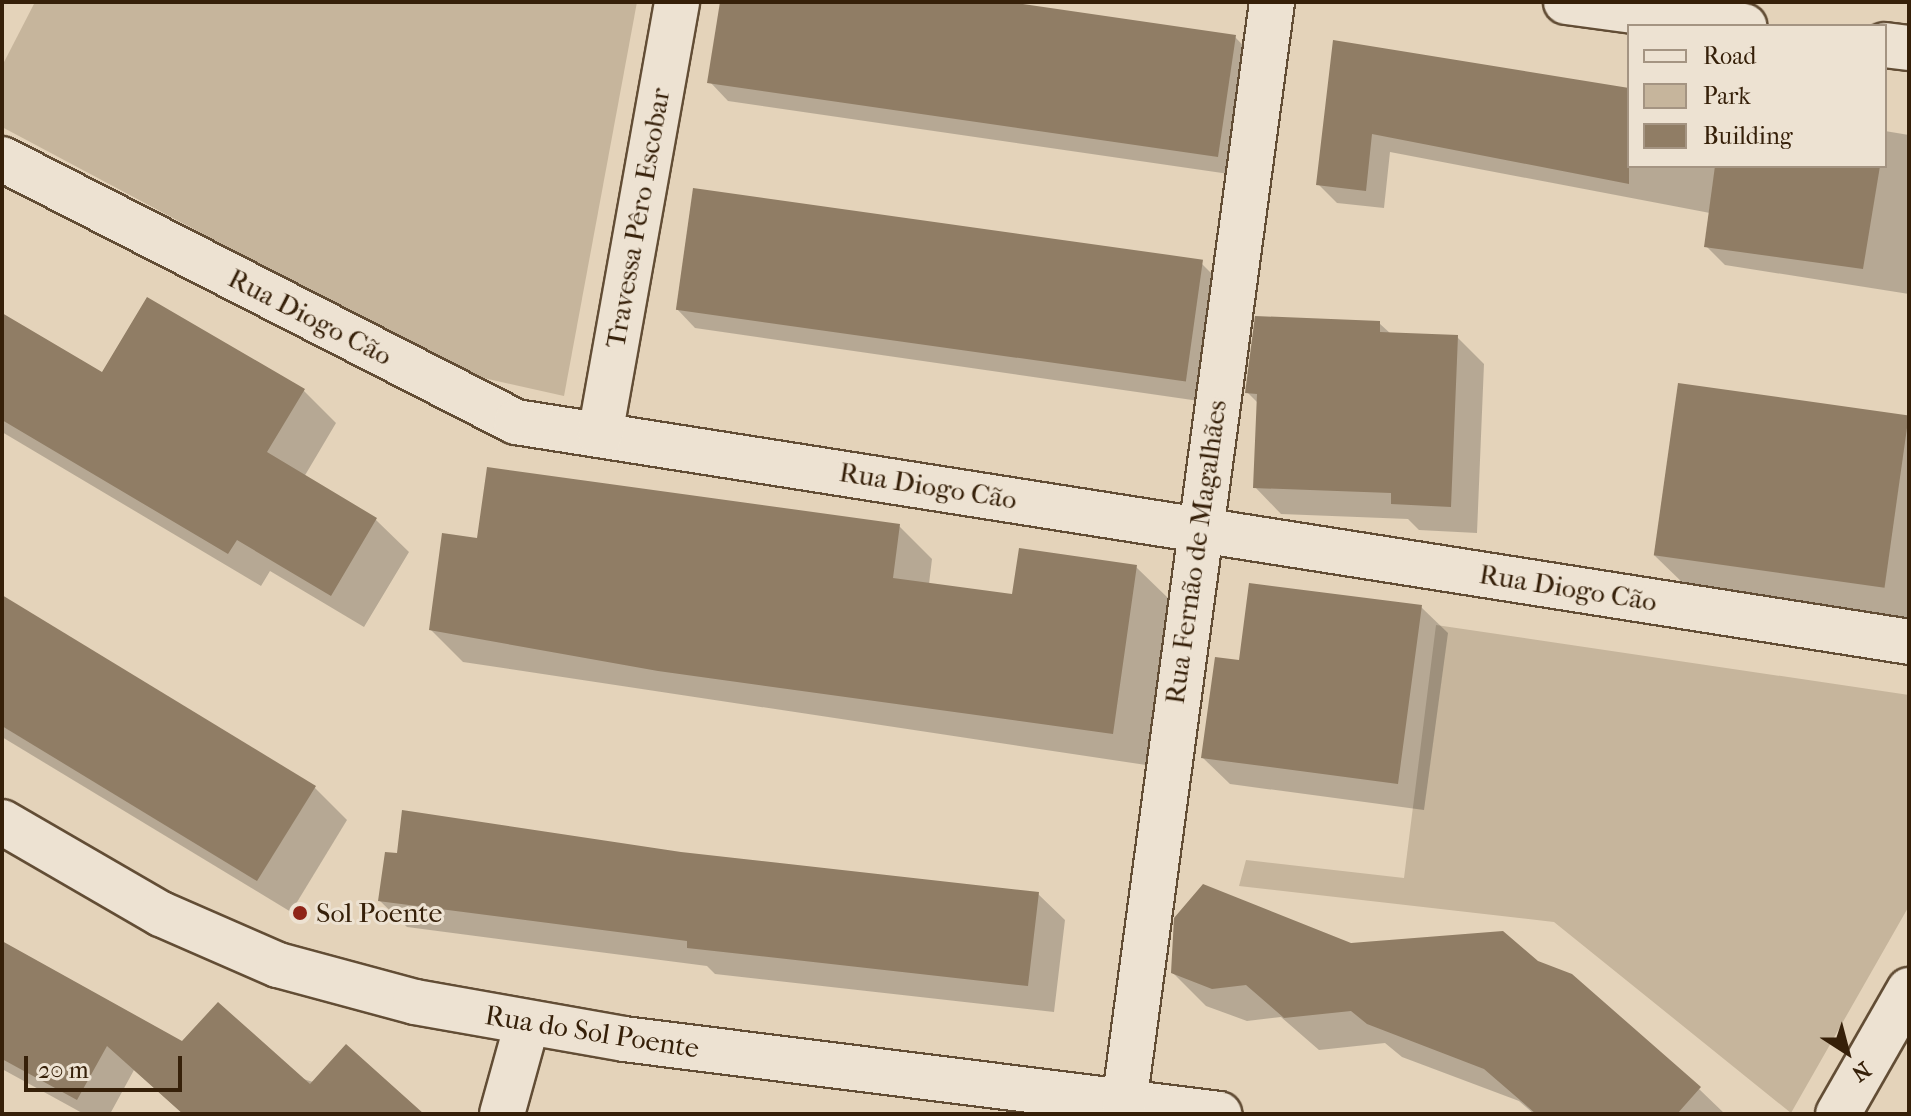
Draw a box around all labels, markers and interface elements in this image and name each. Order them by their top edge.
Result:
legend [1627,24,1887,168]
text: Road [1703,42,1756,70]
text: Park [1703,82,1751,110]
street label: Travessa Pêro Escobar [599,85,677,351]
text: Building [1703,122,1793,150]
street label: Rua Diogo Cão [222,261,398,373]
street label: Rua Fernão de Magalhães [1158,398,1234,706]
street label: Rua Diogo Cão [837,455,1019,517]
street label: Rua Diogo Cão [1477,557,1659,619]
place label: Sol Poente [316,896,442,930]
marker: Sol Poente [291,904,309,922]
street label: Rua do Sol Poente [482,998,702,1066]
north arrow [1807,1012,1887,1092]
scale bar [28,1040,186,1090]
text: 20 m [38,1056,89,1084]
text: N [1847,1056,1876,1087]

